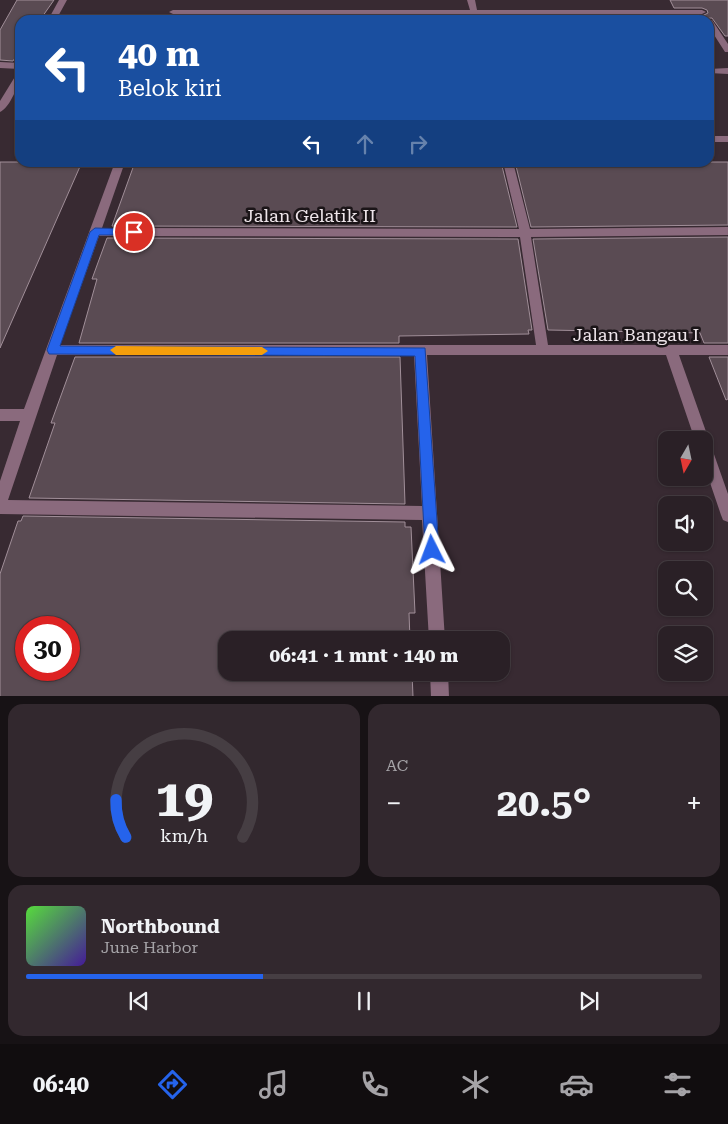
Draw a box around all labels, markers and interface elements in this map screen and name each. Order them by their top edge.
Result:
text: 40 m [118,34,200,75]
icon: left [35,35,100,100]
text: Belok kiri [118,76,222,101]
icon: left [298,130,326,158]
icon: ahead [351,130,379,158]
icon: right [404,130,432,158]
street label: Jalan Gelatik II [244,205,376,226]
pin [113,211,155,253]
icon: arrive [120,218,148,246]
street label: Jalan Bangau I [573,324,699,345]
north arrow [658,431,712,486]
map controls [658,431,713,681]
button: sound [658,496,713,551]
position arrow [405,523,457,575]
button: search [658,561,713,616]
speed limit sign: 30 [15,616,80,681]
button: layers [658,626,713,681]
text: 06:41 · 1 mnt · 140 m [270,644,458,667]
text: AC [386,756,408,775]
text: 19 [155,768,213,829]
text: 20.5° [497,781,591,825]
text: − [386,787,402,820]
text: + [686,787,702,820]
text: km/h [160,825,208,846]
text: Northbound [101,915,220,938]
text: June Harbor [101,938,198,957]
icon: previous [125,987,153,1015]
icon: pause [350,987,378,1015]
icon: next [575,987,603,1015]
icon: directions [155,1067,190,1102]
icon: music [256,1067,291,1102]
icon: phone [357,1067,392,1102]
icon: climate [458,1067,493,1102]
icon: car [559,1067,594,1102]
icon: filters [660,1067,695,1102]
text: 06:40 [33,1072,89,1097]

